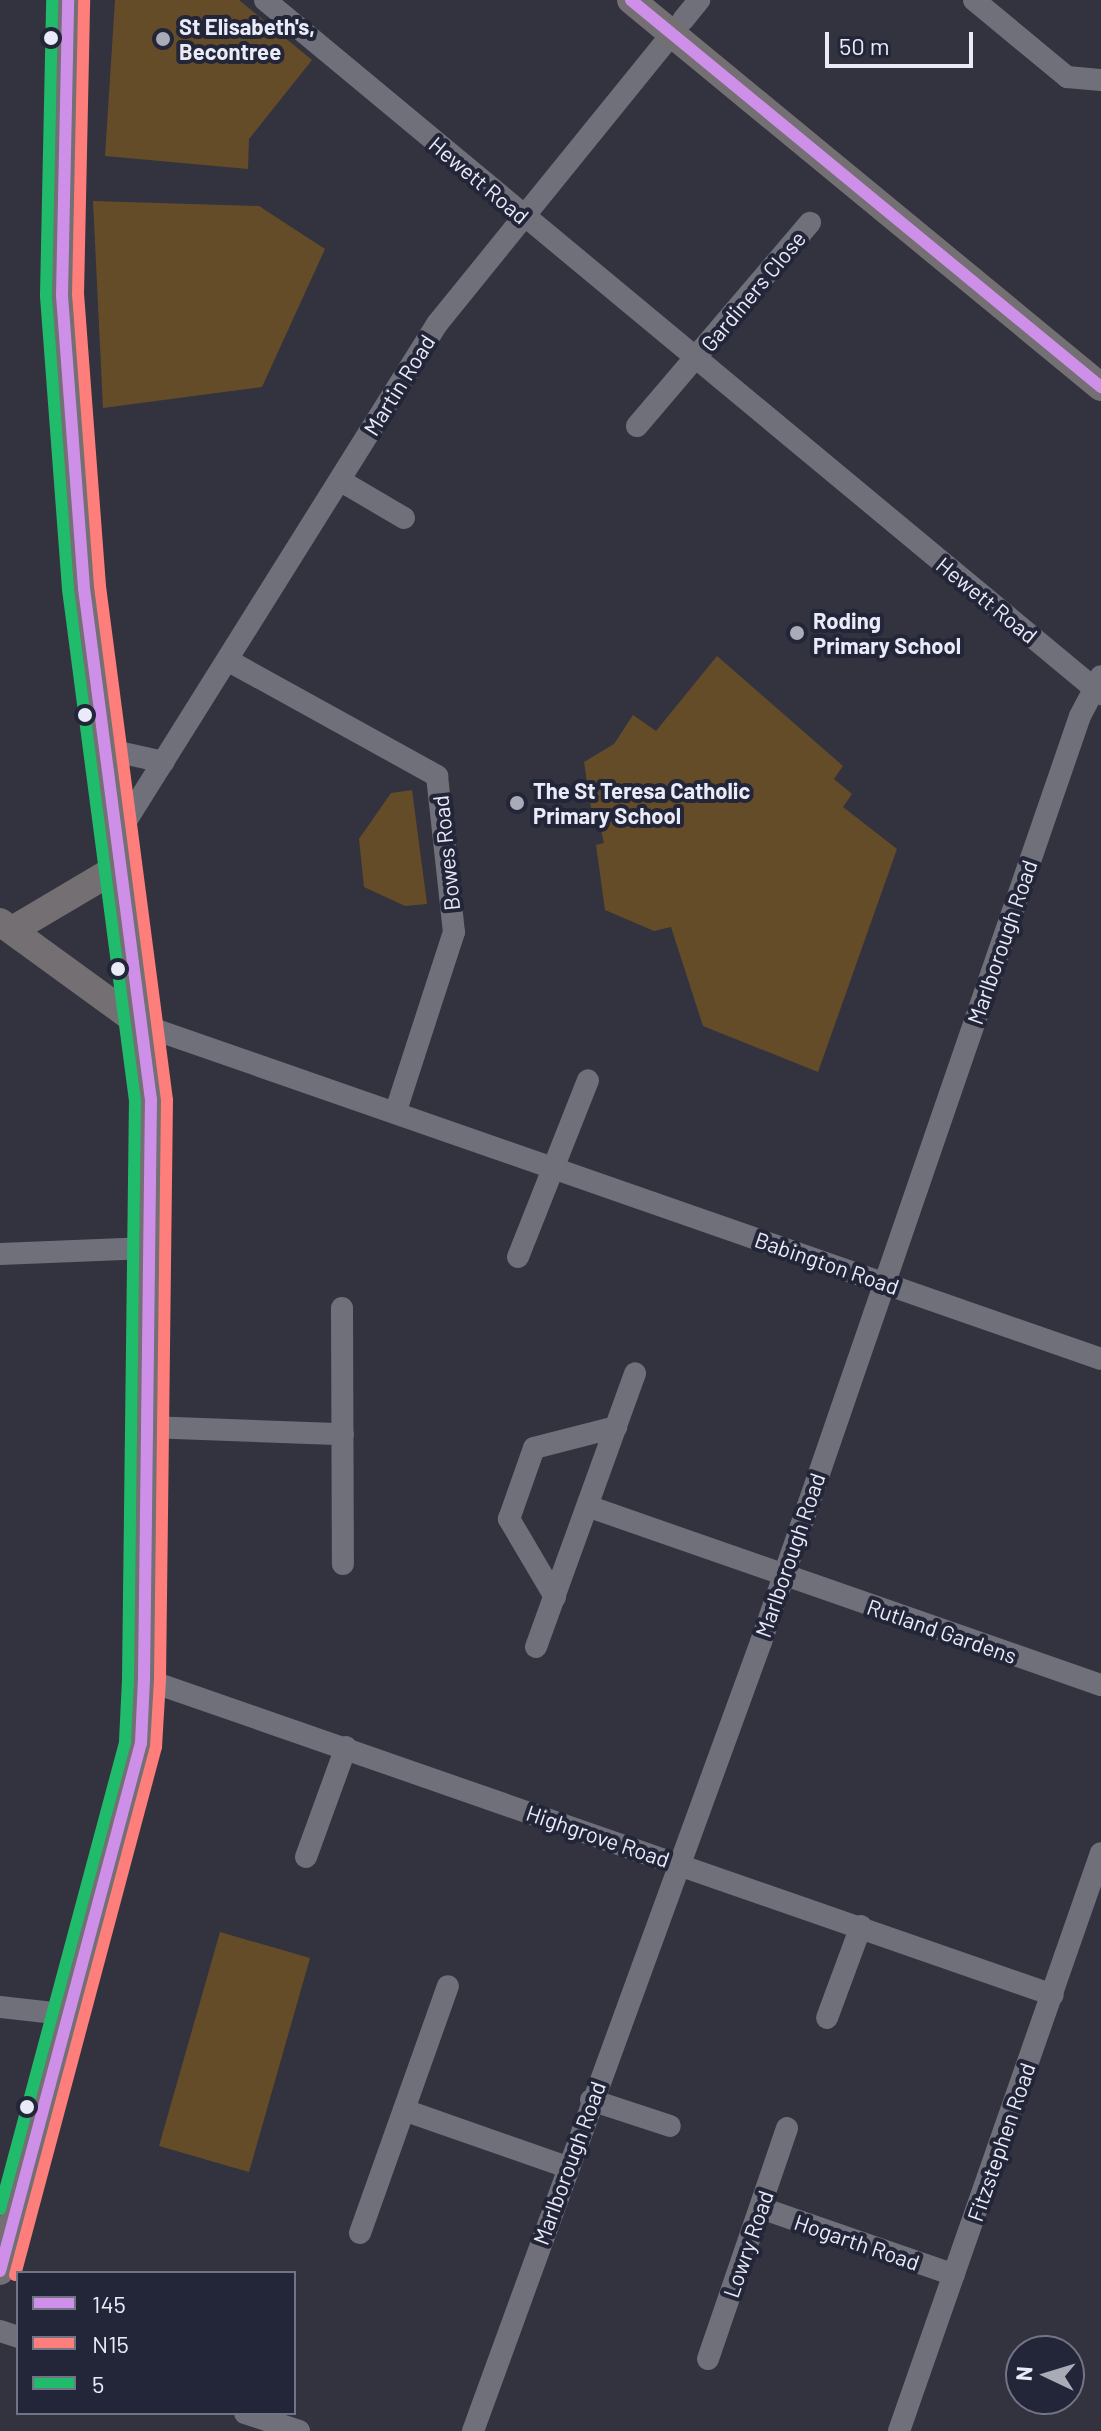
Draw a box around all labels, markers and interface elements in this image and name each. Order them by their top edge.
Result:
place label: St Elisabeth's, Becontree [179,13,315,64]
scale bar [829,16,977,66]
unlabelled marker [43,30,59,46]
marker: St Elisabeth's, Becontree [154,30,172,48]
text: 50 m [839,31,890,60]
street label: Hewett Road [424,131,534,229]
street label: Gardiners Close [695,225,811,357]
street label: Martin Road [358,330,440,440]
street label: Hewett Road [931,551,1043,649]
place label: Roding Primary School [813,607,961,658]
marker: Roding Primary School [788,624,806,642]
unlabelled marker [77,707,93,723]
place label: The St Teresa Catholic Primary School [533,777,750,828]
street label: Bowes Road [427,794,465,912]
marker: The St Teresa Catholic Primary School [508,794,526,812]
street label: Marlborough Road [961,856,1043,1028]
unlabelled marker [110,961,126,977]
street label: Babington Road [751,1226,903,1300]
street label: Marlborough Road [749,1469,831,1641]
street label: Rutland Gardens [864,1593,1020,1669]
street label: Highgrove Road [523,1799,673,1873]
street label: Fitzstephen Road [961,2059,1041,2225]
street label: Marlborough Road [527,2078,611,2248]
unlabelled marker [19,2099,35,2115]
street label: Lowry Road [717,2187,779,2301]
street label: Hogarth Road [791,2208,923,2276]
legend [16,2271,296,2415]
text: 145 [92,2289,126,2318]
text: N15 [92,2329,129,2358]
north arrow [1005,2335,1085,2415]
text: N [1010,2365,1037,2382]
text: 5 [92,2369,104,2398]

